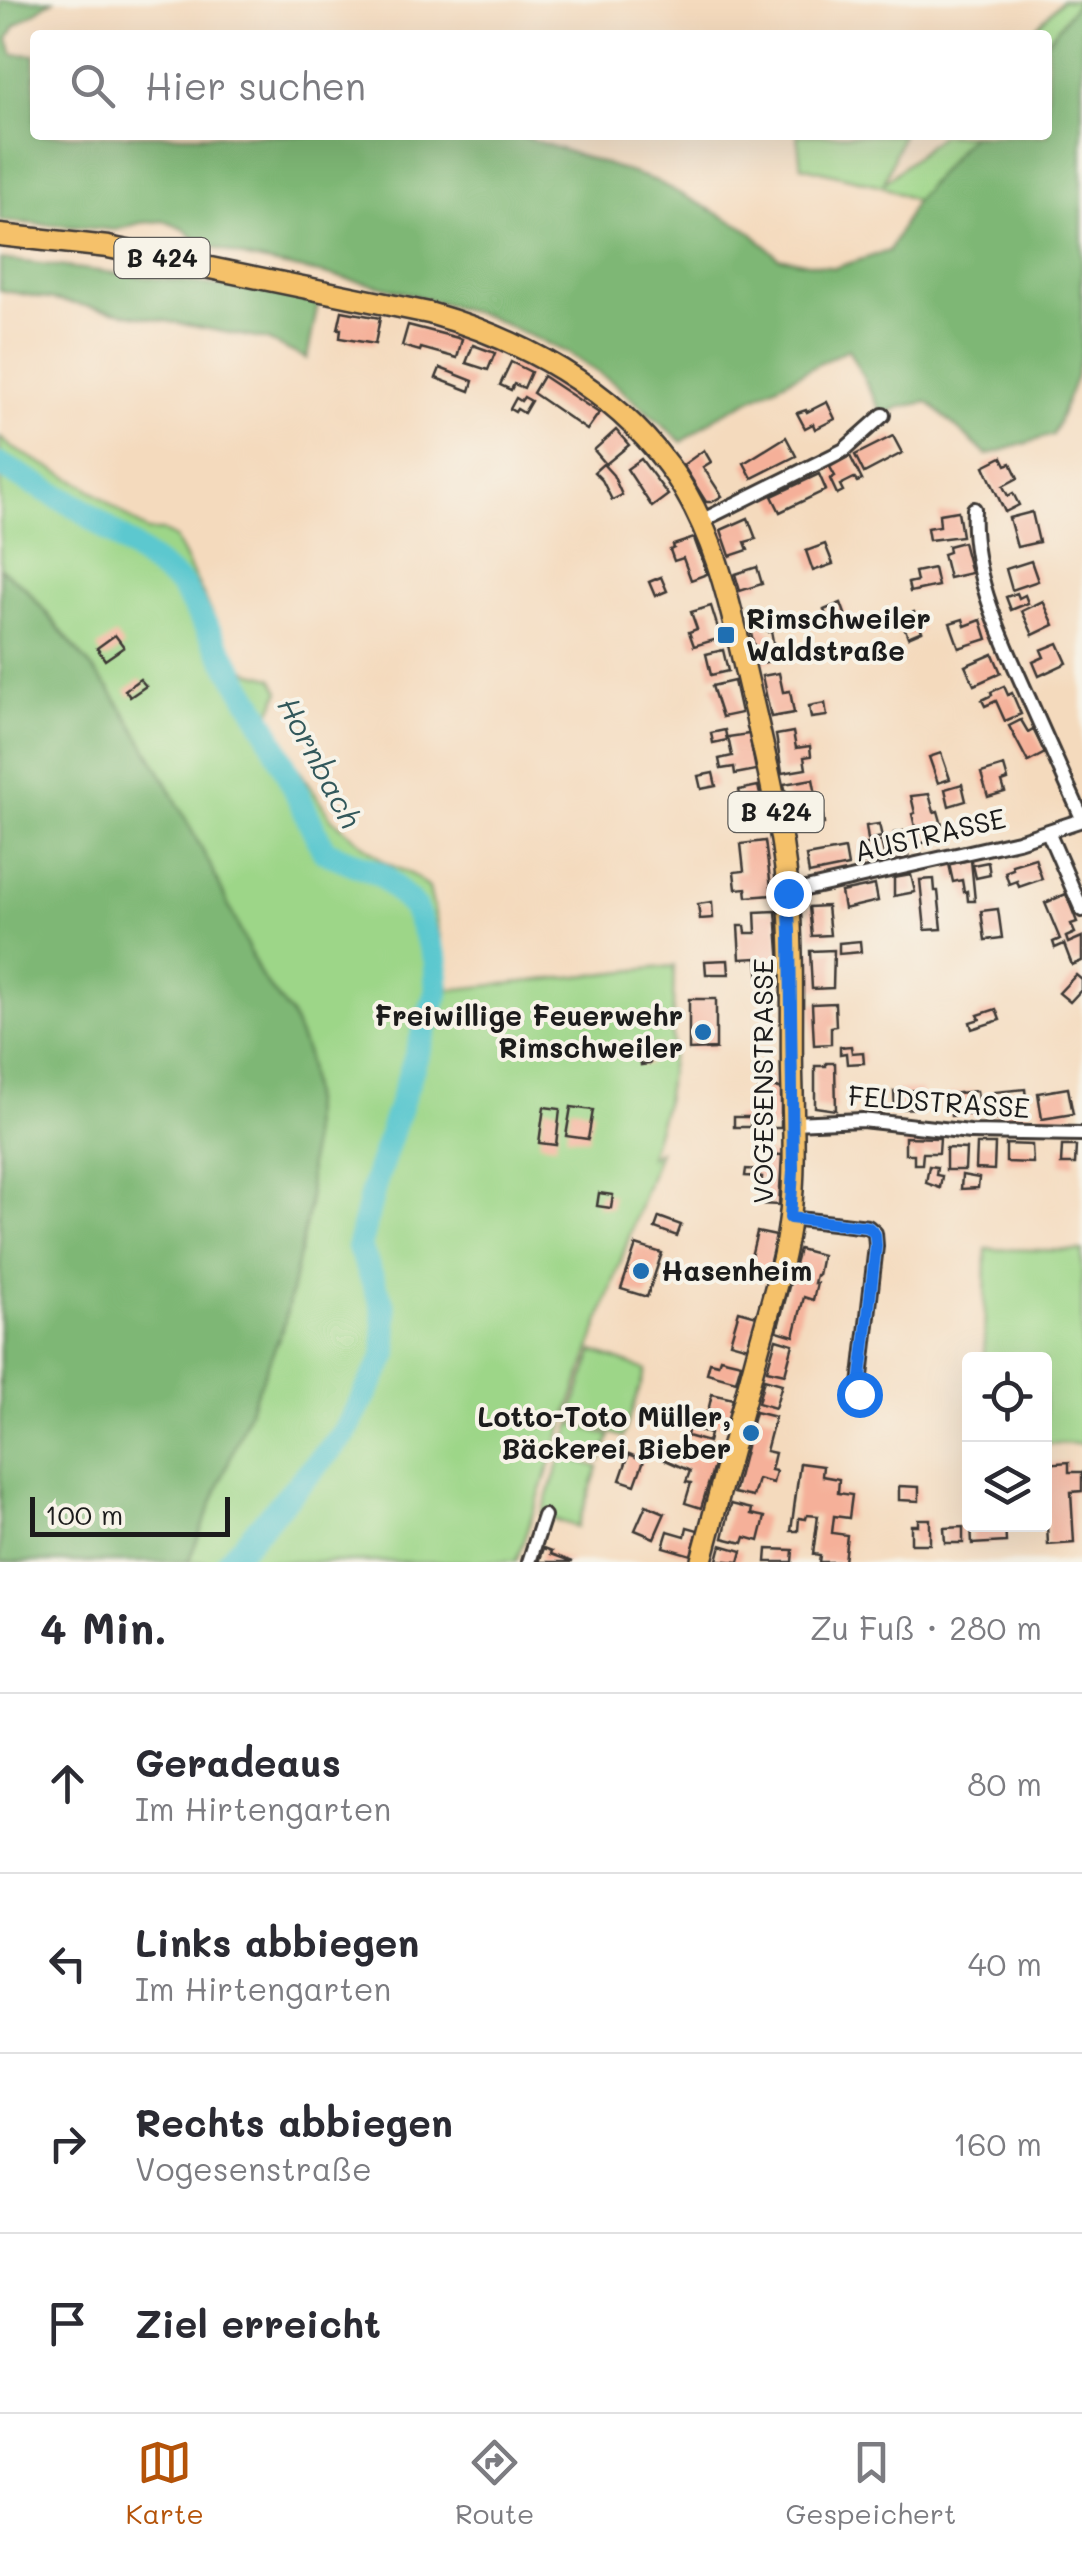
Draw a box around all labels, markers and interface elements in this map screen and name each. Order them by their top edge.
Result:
search box [30,30,1052,140]
icon: search [65,58,120,113]
text: Hier suchen [145,60,366,110]
road number: B 424 [114,238,210,278]
place label: Rimschweiler Waldstraße [746,600,931,668]
marker: Rimschweiler Waldstraße [715,624,737,646]
water label: Hornbach [269,689,372,835]
road number: B 424 [728,792,824,832]
street label: AUSTRASSE [851,799,1009,869]
route end [766,871,812,917]
street label: VOGESENSTRASSE [744,958,780,1204]
place label: Freiwillige Feuerwehr Rimschweiler [374,997,683,1065]
marker: Freiwillige Feuerwehr Rimschweiler [692,1021,714,1043]
street label: FELDSTRASSE [847,1077,1031,1125]
place label: Hasenheim [661,1252,812,1288]
marker: Hasenheim [630,1260,652,1282]
map controls [962,1352,1052,1532]
button: locate [962,1352,1052,1442]
route start [837,1372,883,1418]
place label: Lotto-Toto Müller, Bäckerei Bieber [477,1398,731,1466]
marker: Lotto-Toto Müller, Bäckerei Bieber [740,1422,762,1444]
button: layers [962,1442,1052,1532]
scale bar [30,1492,230,1536]
text: 100 m [45,1496,123,1532]
text: 4 Min. [40,1600,167,1655]
text: Zu Fuß · 280 m [810,1606,1042,1648]
text: Geradeaus [135,1737,341,1787]
icon: ahead [40,1756,95,1811]
text: 80 m [967,1762,1042,1804]
text: Im Hirtengarten [135,1787,391,1829]
text: Links abbiegen [135,1917,419,1967]
icon: left [40,1936,95,1991]
text: 40 m [968,1942,1042,1984]
text: Im Hirtengarten [135,1967,391,2009]
text: Rechts abbiegen [135,2097,453,2147]
icon: right [40,2116,95,2171]
text: 160 m [953,2122,1042,2164]
text: Vogesenstraße [135,2147,372,2189]
icon: arrive [40,2296,95,2351]
text: Ziel erreicht [135,2298,381,2348]
tab: Karte [126,2435,204,2531]
tab: Route [455,2435,534,2531]
tab: Gespeichert [786,2435,956,2531]

